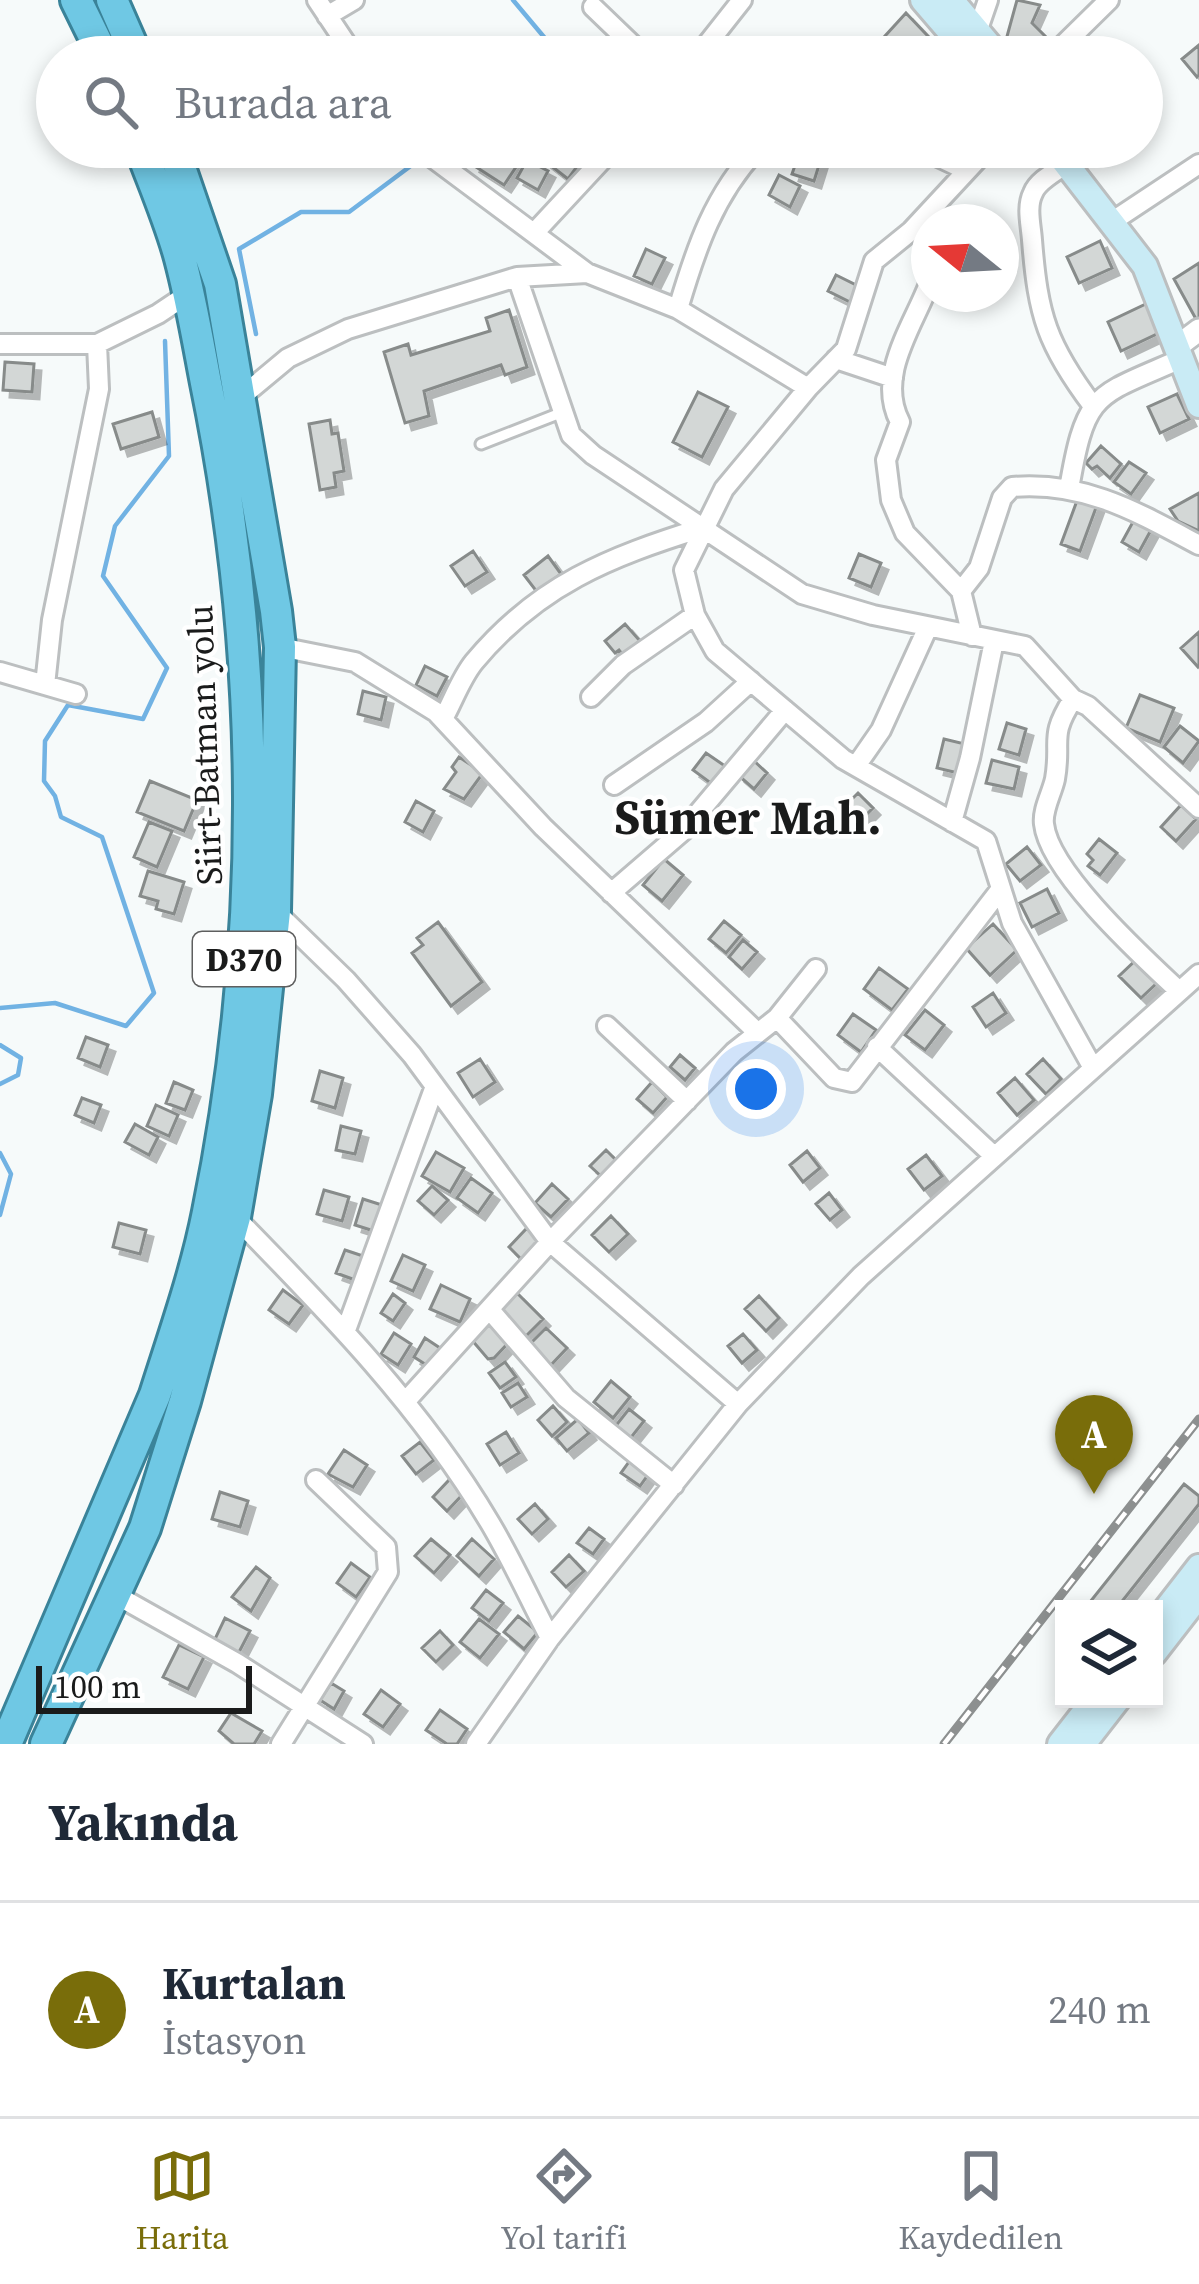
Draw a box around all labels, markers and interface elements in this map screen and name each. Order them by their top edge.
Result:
search box [36,36,1163,168]
icon: search [78,69,144,135]
text: Burada ara [174,71,392,133]
north arrow [911,204,1019,312]
street label: Siirt-Batman yolu [175,604,234,886]
district label: Sümer Mah. [614,784,882,850]
road number: D370 [193,932,295,986]
your location [726,1059,786,1119]
pin: A [1055,1395,1133,1494]
map controls [1055,1600,1163,1708]
button: layers [1055,1600,1163,1708]
scale bar [36,1660,252,1713]
text: 100 m [54,1664,141,1709]
text: Yakında [48,1787,238,1857]
text: Kurtalan [162,1952,346,2014]
text: A [74,1983,100,2036]
text: 240 m [1048,1983,1151,2036]
text: İstasyon [162,2014,306,2067]
tab: Harita [136,2143,229,2260]
tab: Yol tarifi [500,2143,627,2260]
tab: Kaydedilen [898,2143,1063,2260]

